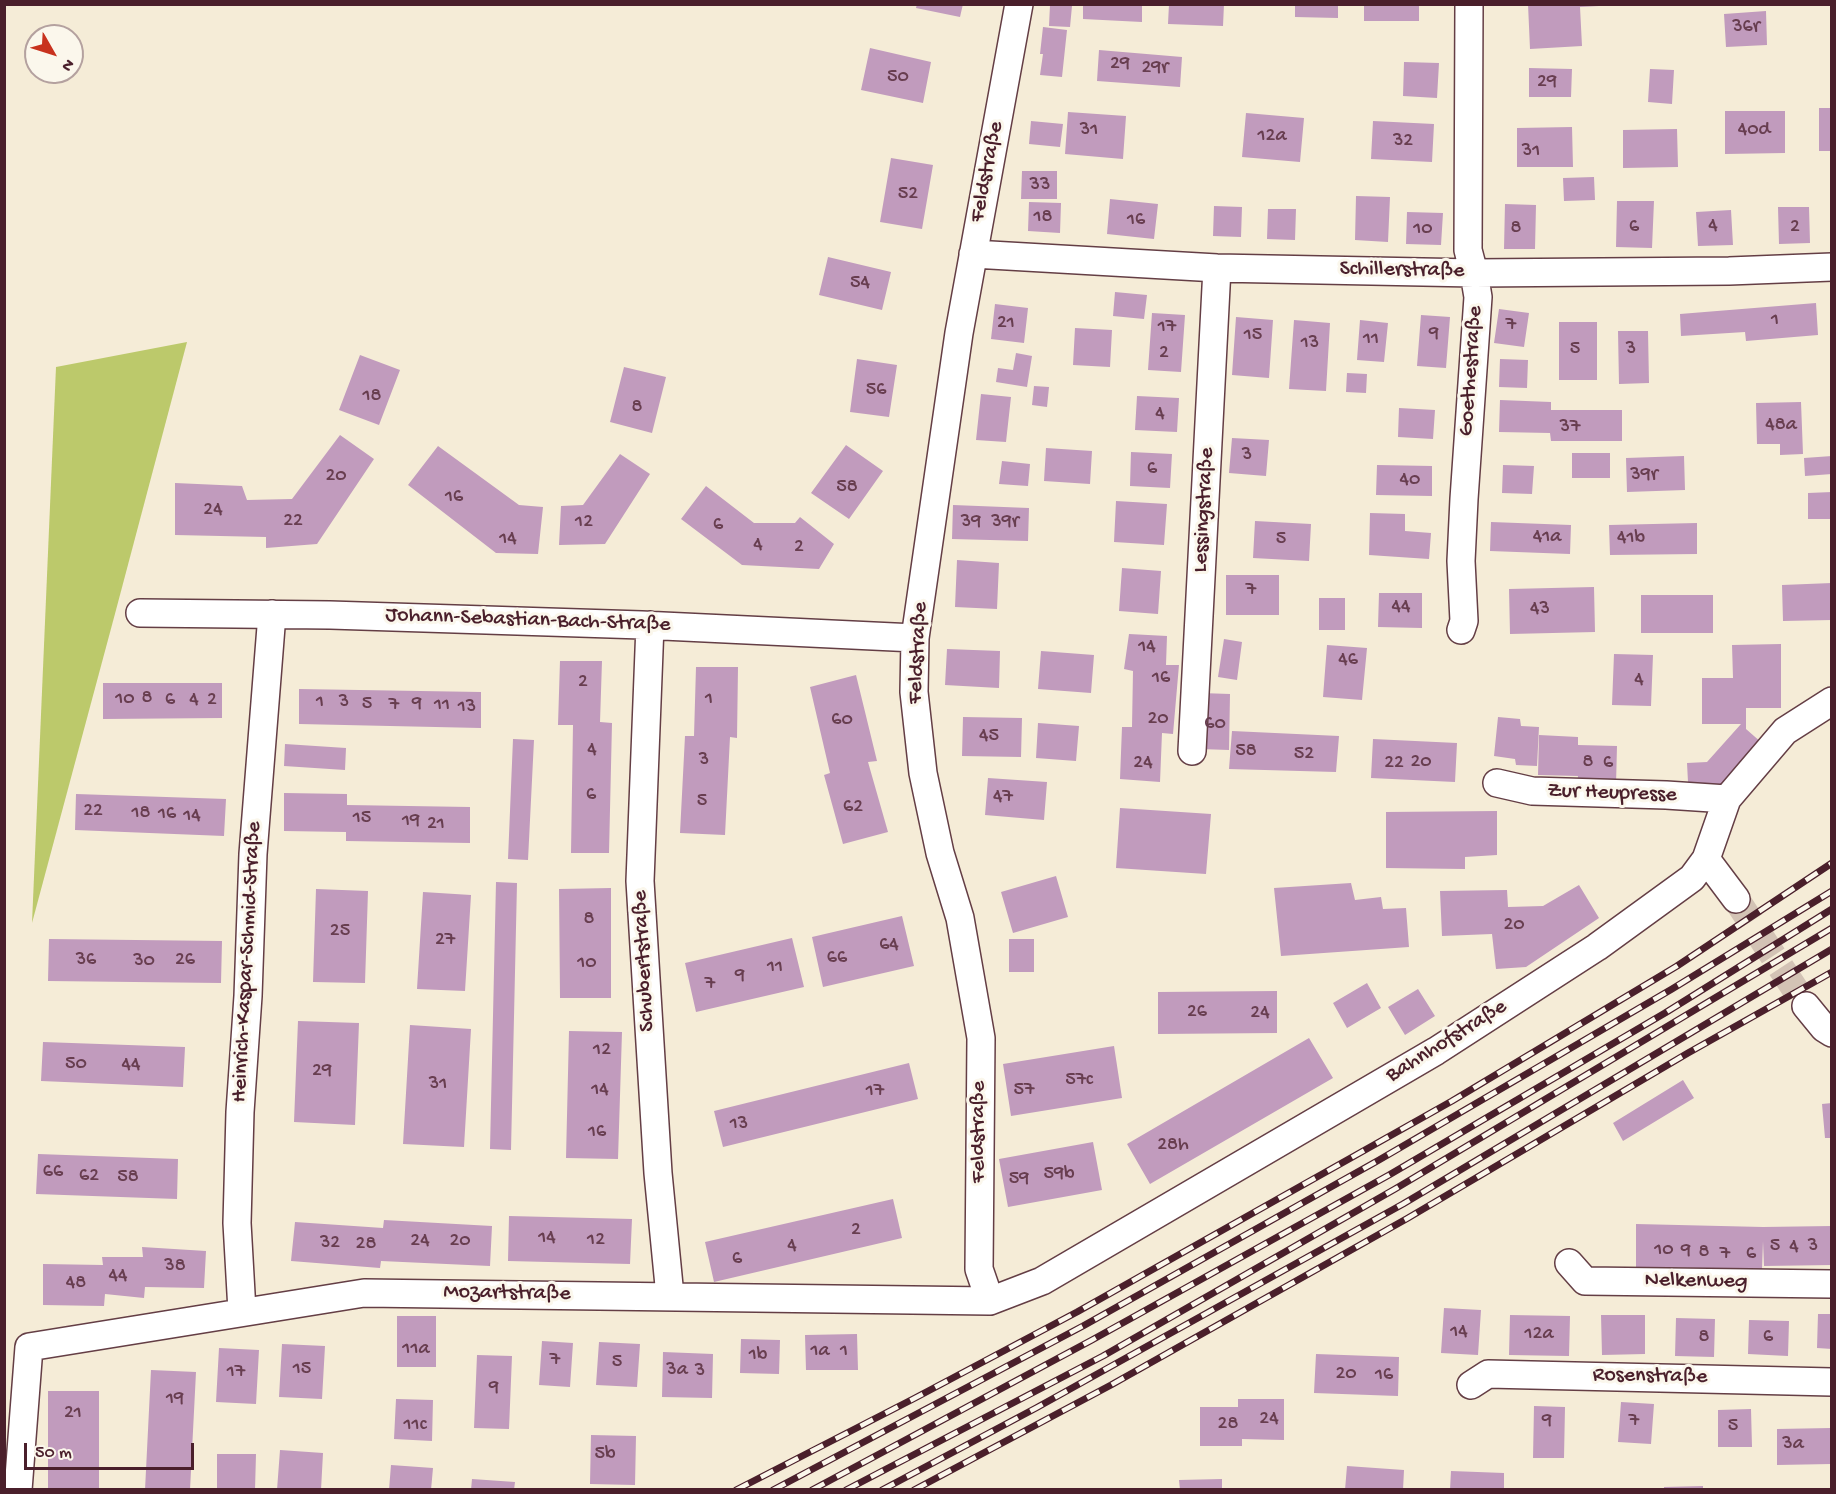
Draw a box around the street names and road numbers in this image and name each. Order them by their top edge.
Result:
street label: Feldstraße [965,119,1011,225]
street label: Schillerstraße [1339,257,1465,285]
street label: Goethestraße [1454,305,1490,437]
street label: Lessingstraße [1189,447,1221,573]
street label: Feldstraße [903,601,935,705]
street label: Johann-Sebastian-Bach-Straße [385,603,671,639]
street label: Zur Heupresse [1547,779,1677,809]
street label: Heinrich-Kaspar-Schmid-Straße [227,821,269,1103]
street label: Schubertstraße [628,890,662,1032]
street label: Bahnhofstraße [1382,994,1512,1090]
street label: Feldstraße [967,1081,993,1183]
street label: Nelkenweg [1644,1268,1748,1296]
street label: Mozartstraße [443,1280,571,1308]
street label: Rosenstraße [1592,1363,1708,1391]

